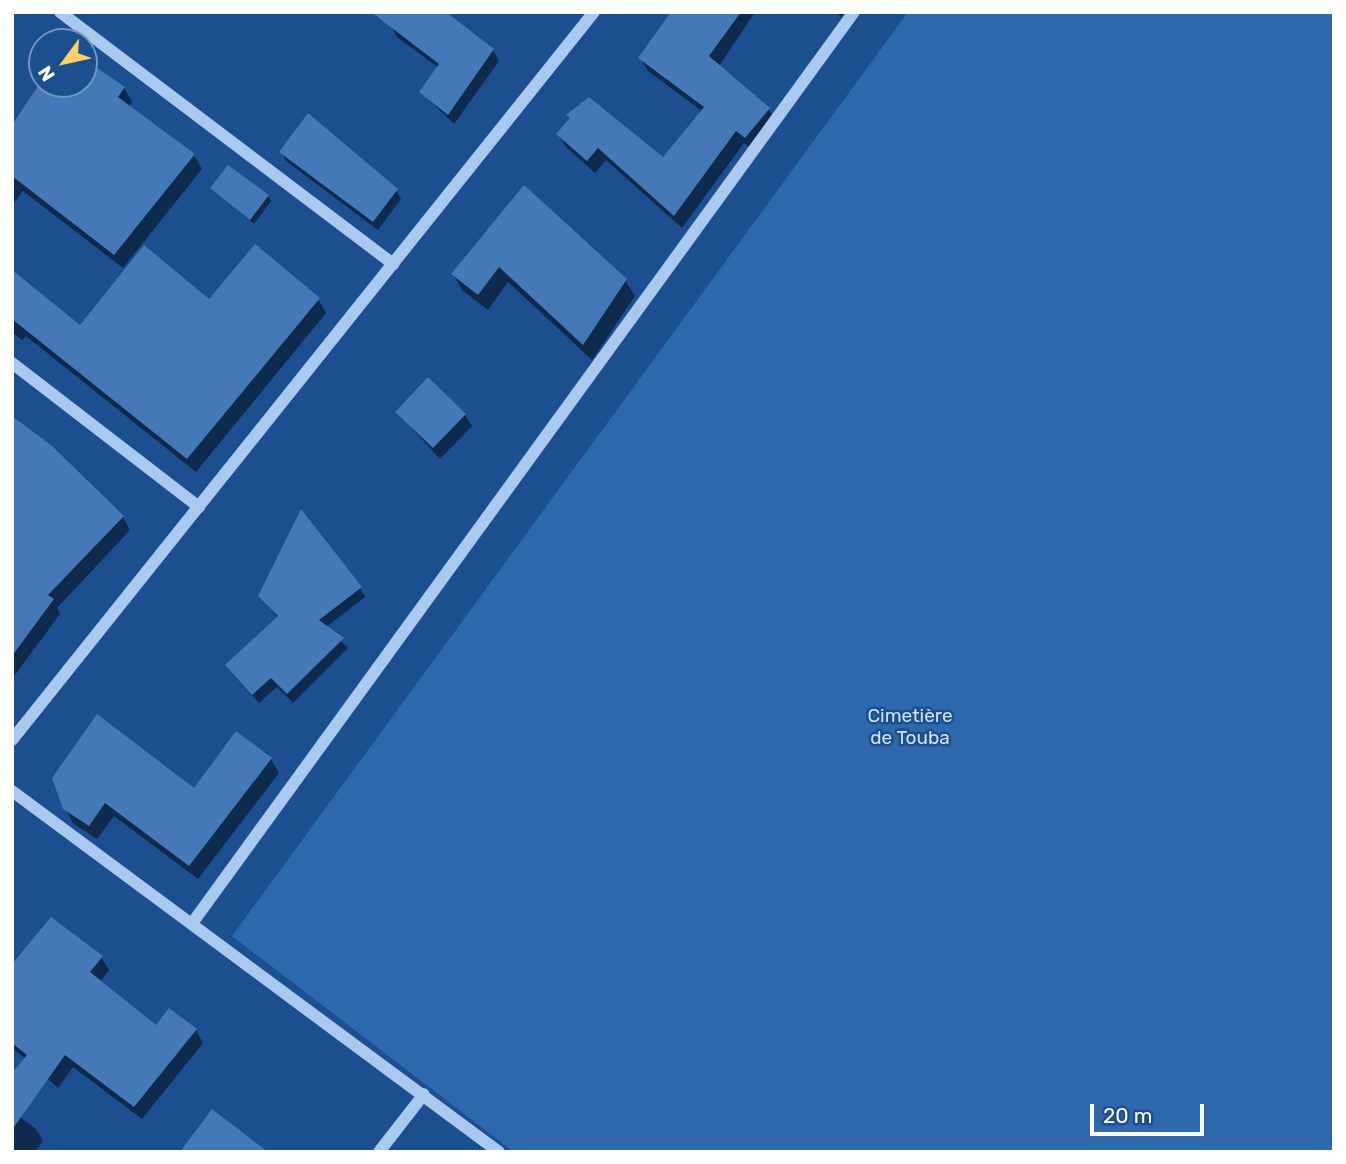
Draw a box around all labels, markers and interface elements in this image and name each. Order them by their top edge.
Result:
north arrow [28,28,98,98]
text: N [33,62,60,86]
park label: Cimetière de Touba [867,705,953,749]
scale bar [1094,1090,1208,1134]
text: 20 m [1103,1103,1152,1128]

